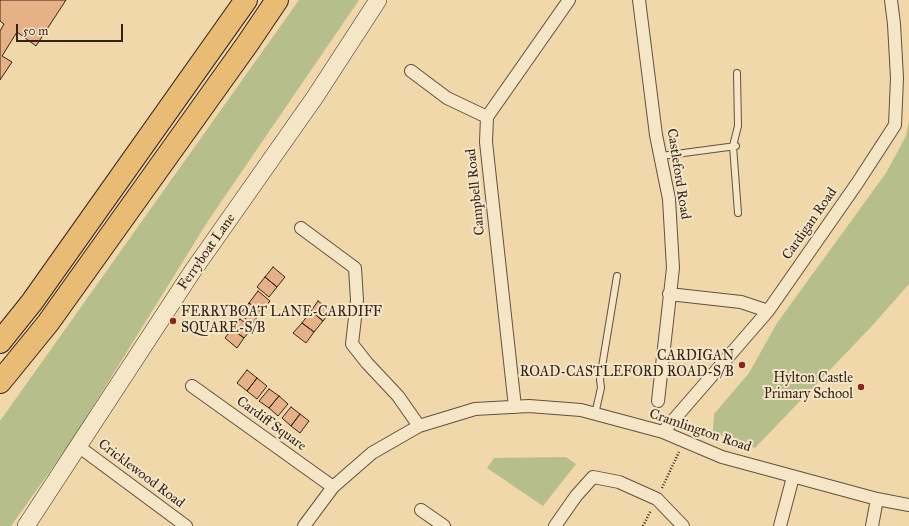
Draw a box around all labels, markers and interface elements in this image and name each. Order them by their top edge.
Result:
scale bar [18,16,125,42]
text: 50 m [23,24,48,38]
street label: Castleford Road [663,127,693,221]
street label: Campbell Road [463,148,489,236]
street label: Cardigan Road [779,185,841,263]
street label: Ferryboat Lane [175,211,239,293]
place label: FERRYBOAT LANE-CARDIFF SQUARE-S/B [181,305,382,338]
marker: FERRYBOAT LANE-CARDIFF SQUARE-S/B [168,316,178,326]
place label: CARDIGAN ROAD-CASTLEFORD ROAD-S/B [520,349,734,382]
marker: CARDIGAN ROAD-CASTLEFORD ROAD-S/B [737,360,747,370]
place label: Hylton Castle Primary School [764,371,853,404]
marker: Hylton Castle Primary School [856,382,866,392]
street label: Cardiff Square [233,393,309,455]
street label: Cramlington Road [647,406,753,456]
street label: Cricklewood Road [94,436,188,512]

